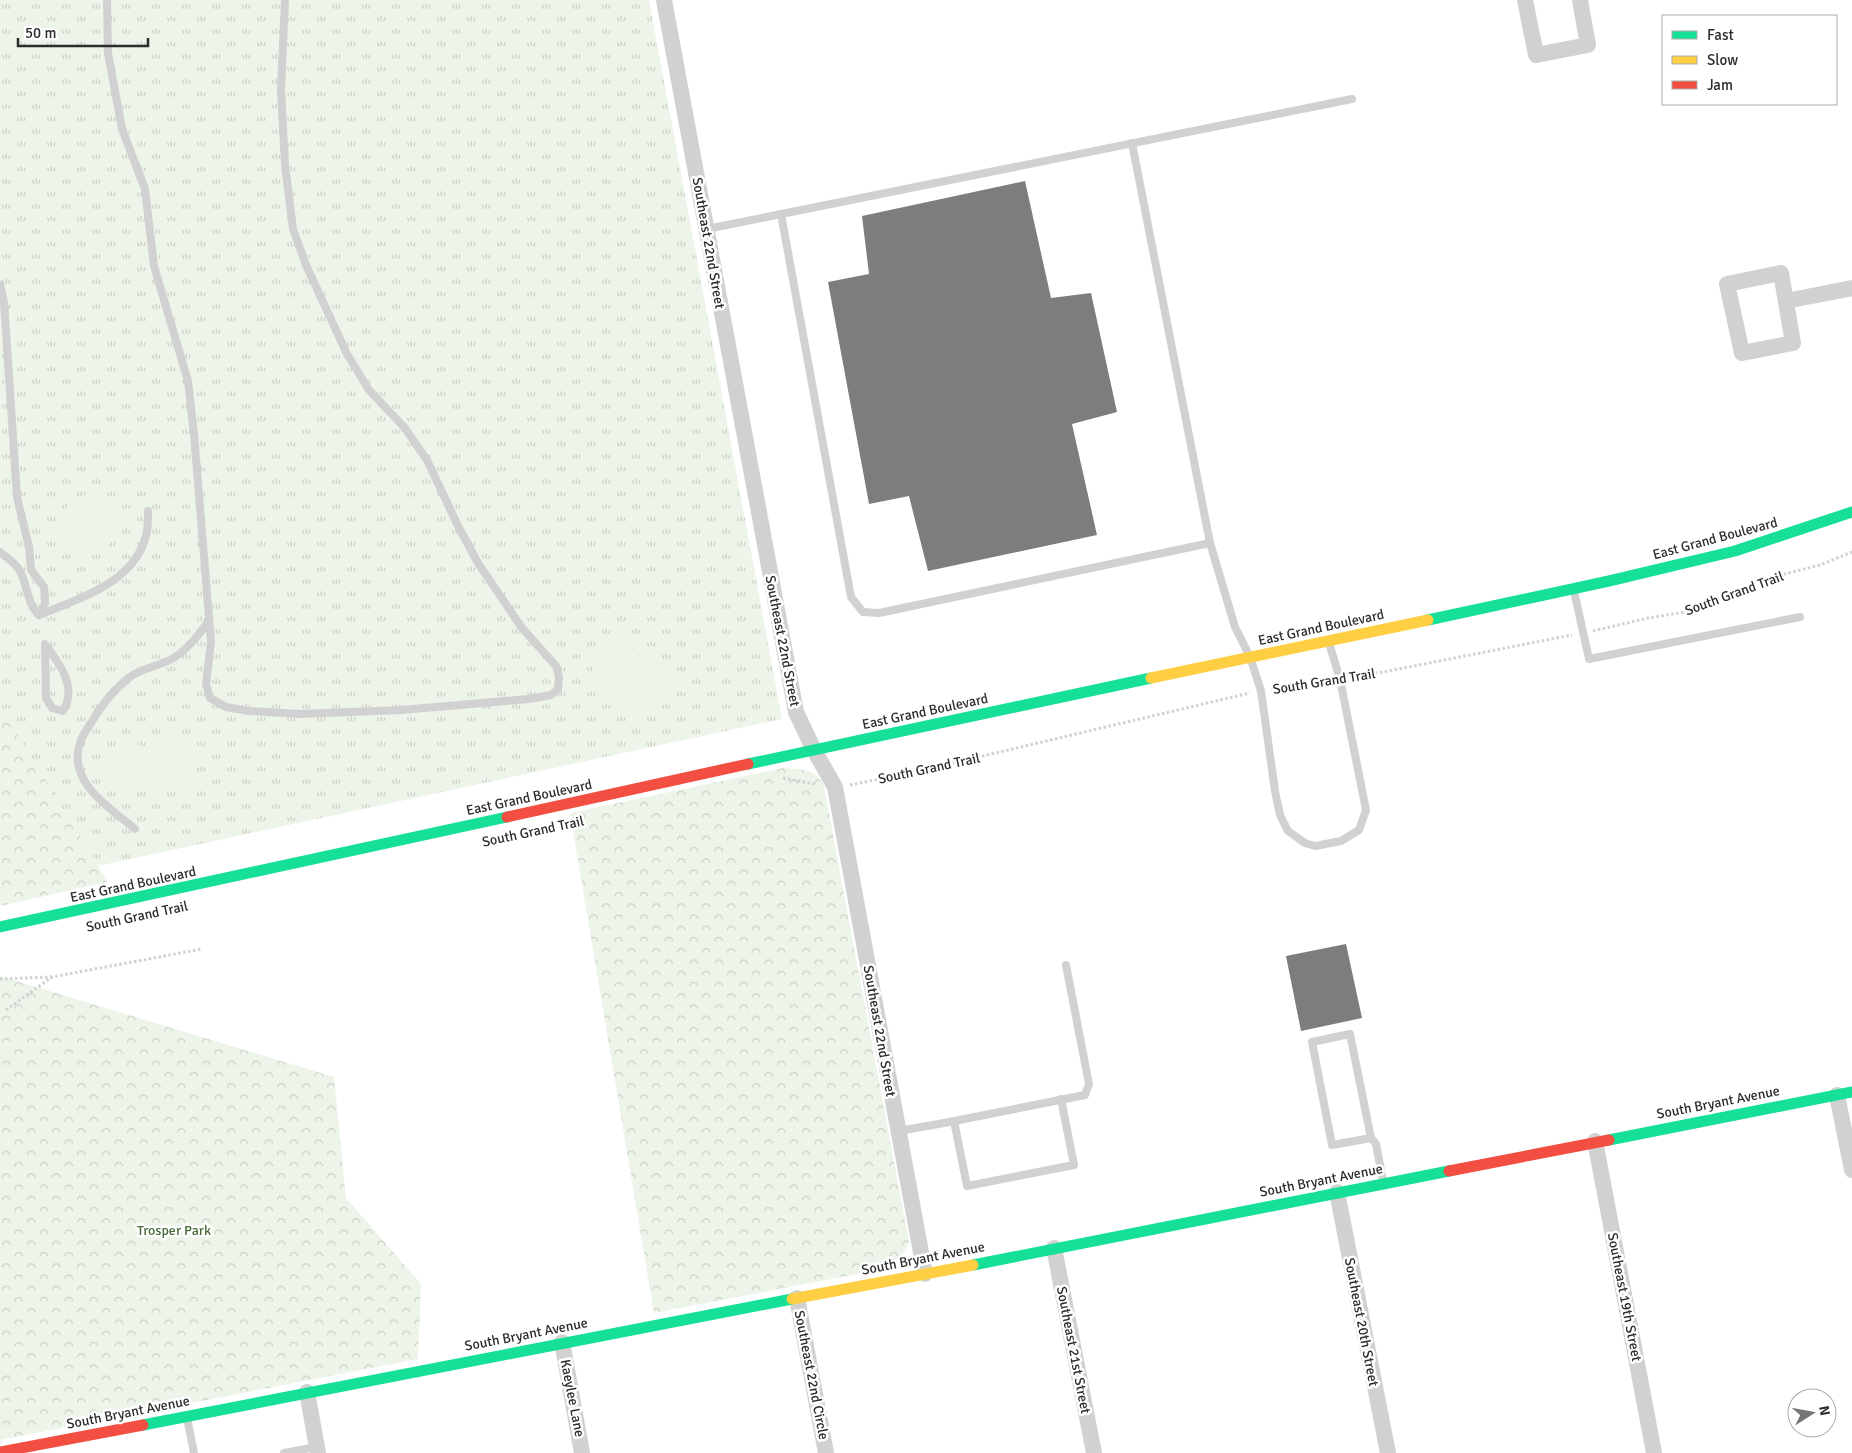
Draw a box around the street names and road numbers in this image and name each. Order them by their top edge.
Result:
street label: Southeast 22nd Street [689,176,728,310]
street label: East Grand Boulevard [1651,514,1779,563]
street label: South Grand Trail [1682,568,1786,619]
street label: Southeast 22nd Street [761,574,804,708]
street label: East Grand Boulevard [1257,606,1386,649]
street label: South Grand Trail [1271,665,1377,698]
street label: East Grand Boulevard [861,690,990,733]
street label: South Grand Trail [877,749,982,788]
street label: East Grand Boulevard [465,776,594,819]
street label: South Grand Trail [481,812,586,851]
street label: East Grand Boulevard [69,863,198,906]
street label: South Grand Trail [85,897,190,936]
street label: Southeast 22nd Street [860,964,899,1098]
street label: South Bryant Avenue [1655,1082,1781,1123]
street label: South Bryant Avenue [1258,1160,1384,1201]
street label: Southeast 19th Street [1604,1231,1645,1363]
street label: South Bryant Avenue [860,1238,986,1279]
street label: Southeast 20th Street [1341,1256,1382,1388]
street label: Southeast 21st Street [1053,1285,1094,1415]
street label: Southeast 22nd Circle [791,1309,832,1441]
street label: South Bryant Avenue [463,1314,589,1355]
street label: Kaeylee Lane [557,1358,588,1438]
street label: South Bryant Avenue [65,1392,191,1433]

